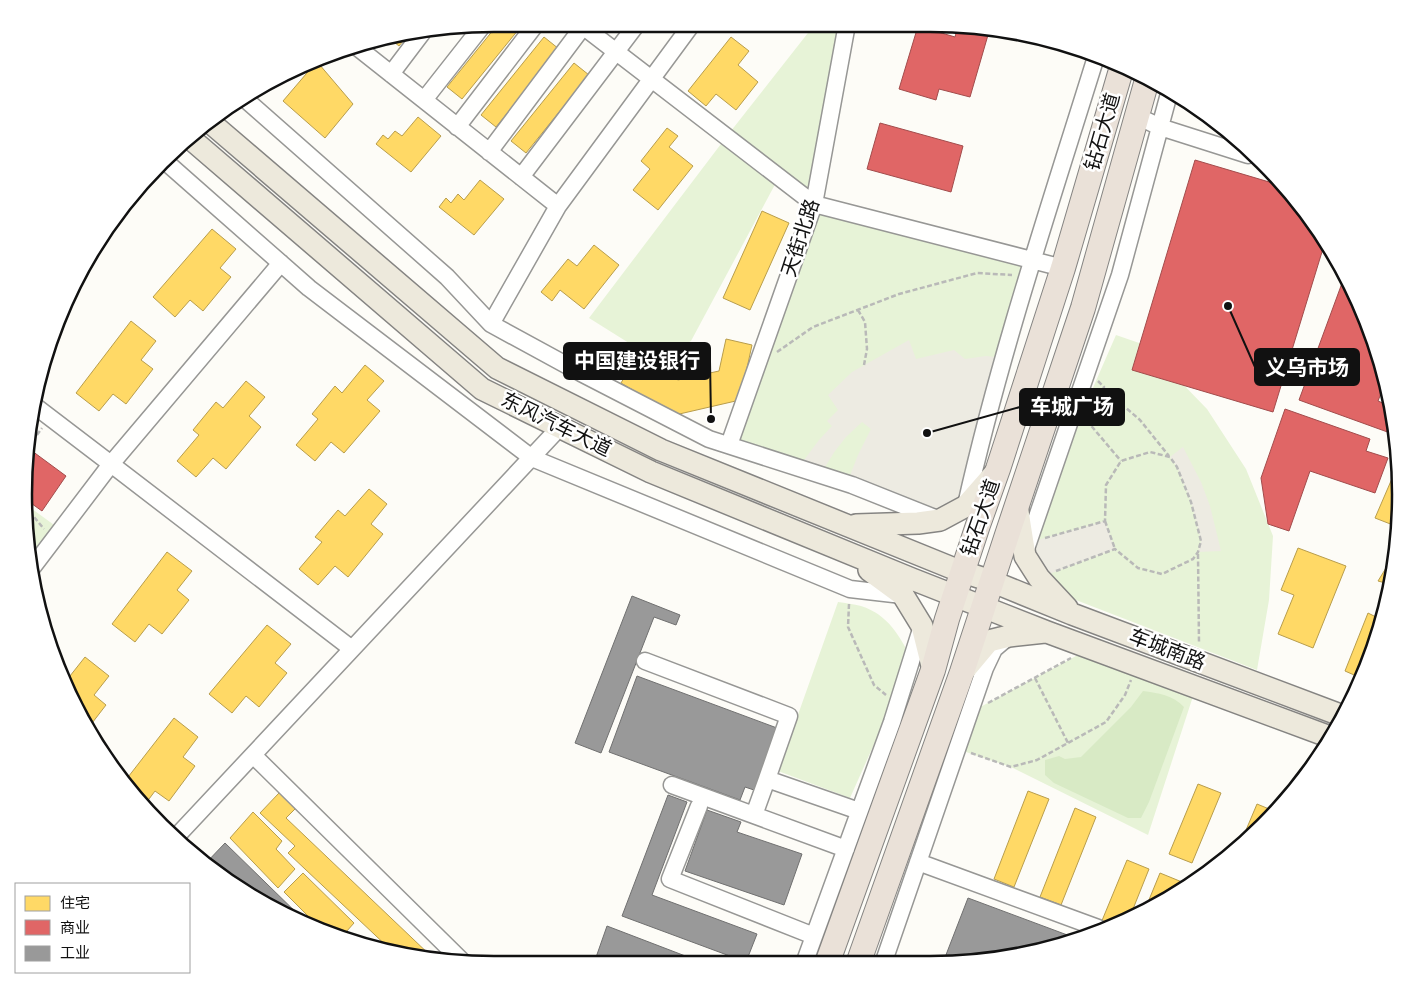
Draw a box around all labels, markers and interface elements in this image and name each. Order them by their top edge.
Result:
street label: 钻石大道 [1078,89,1128,175]
street label: 天街北路 [774,195,828,281]
callout: 中国建设银行 [564,343,710,379]
text: 中国建设银行 [574,346,700,378]
callout: 义乌市场 [1255,349,1359,385]
text: 义乌市场 [1265,353,1349,385]
street label: 东风汽车大道 [495,385,617,465]
callout: 车城广场 [1020,389,1124,425]
text: 车城广场 [1030,392,1114,424]
street label: 钻石大道 [954,475,1008,561]
street label: 车城南路 [1124,622,1210,678]
legend [15,883,190,973]
text: 住宅 [60,892,90,915]
text: 商业 [60,917,90,940]
text: 工业 [60,942,90,965]

